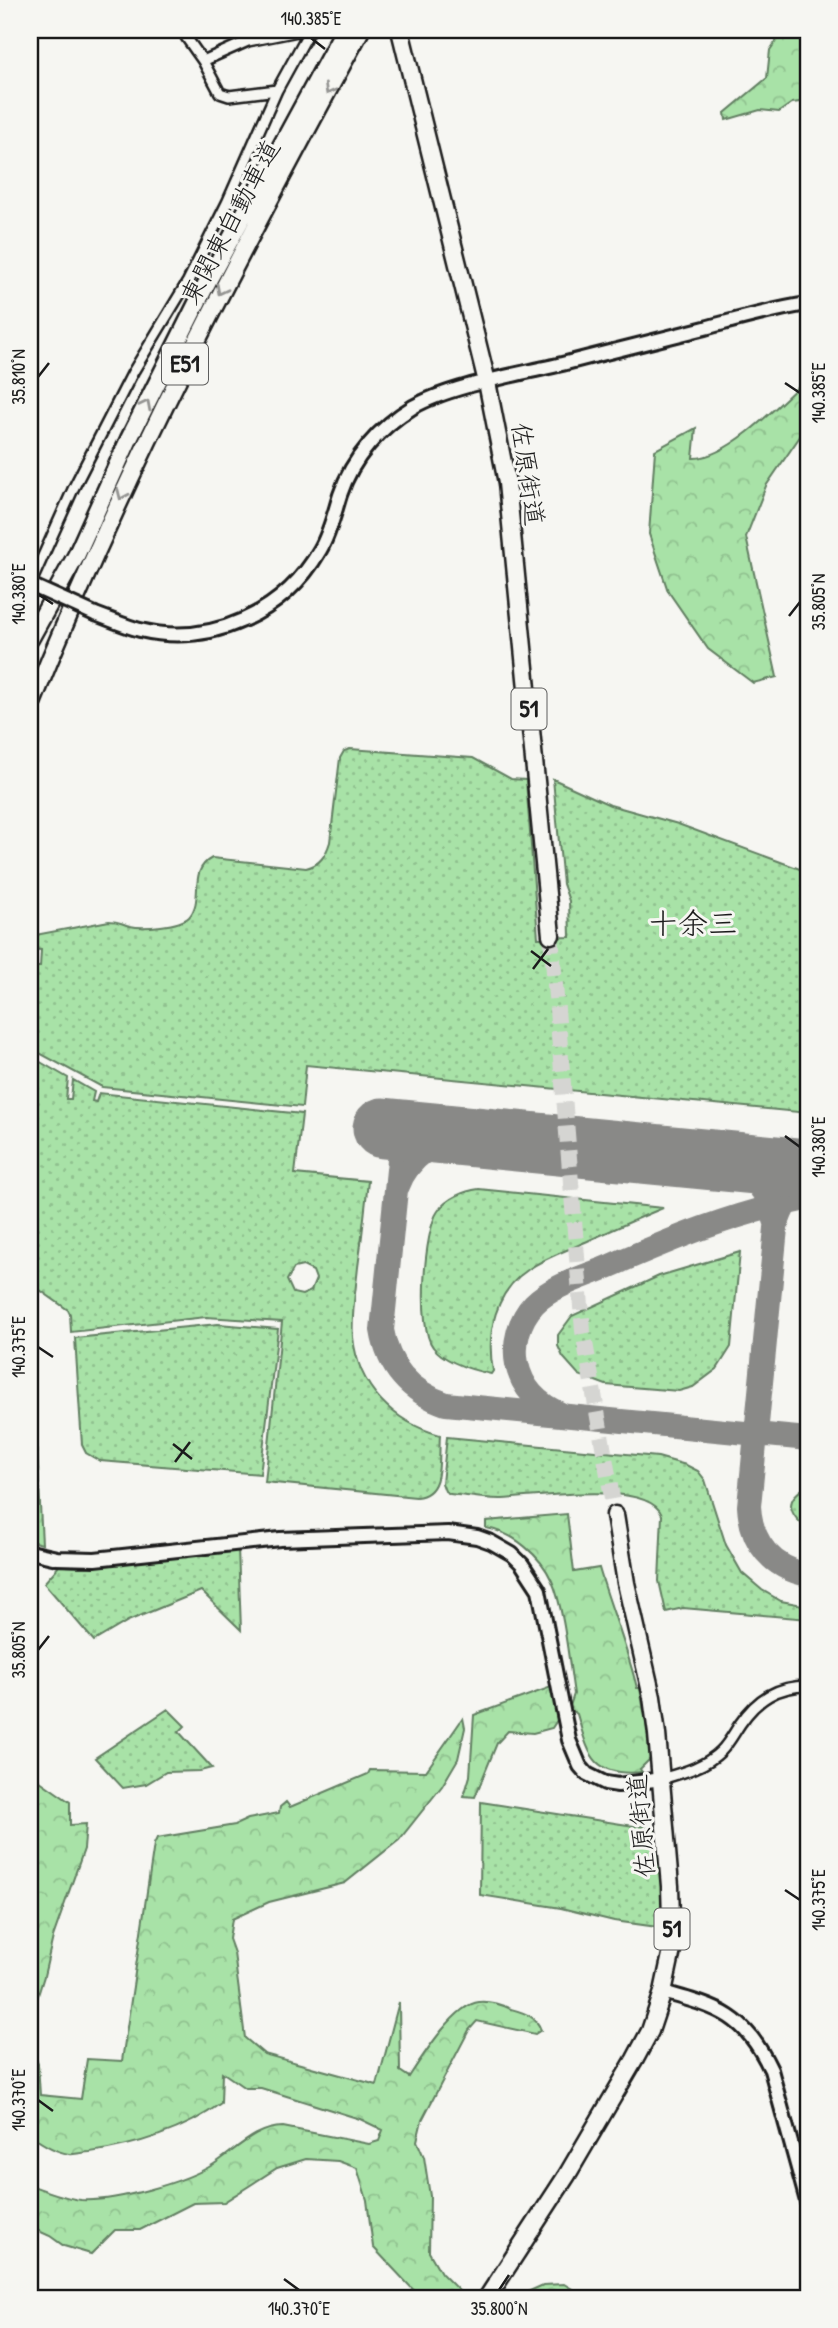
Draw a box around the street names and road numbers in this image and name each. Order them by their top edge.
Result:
street label: 東関東自動車道 [171,133,288,310]
road number: E51 [162,344,208,384]
street label: 佐原街道 [504,420,553,528]
road number: 51 [512,688,546,730]
street label: 佐原街道 [619,1773,662,1879]
road number: 51 [654,1908,690,1950]

